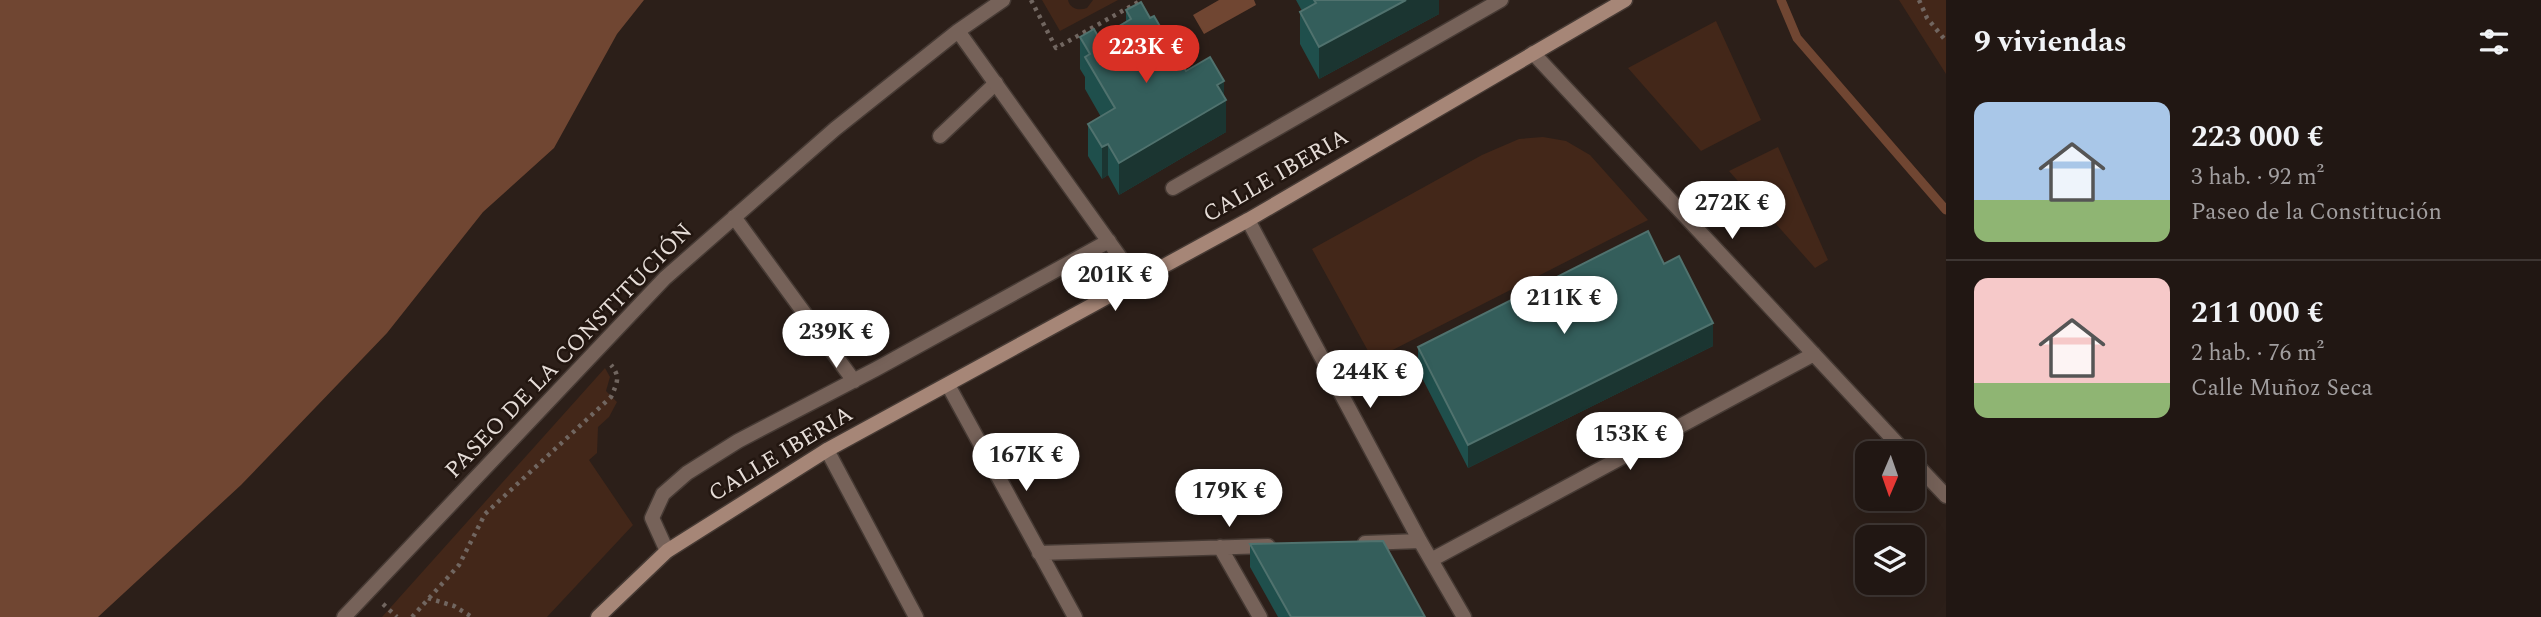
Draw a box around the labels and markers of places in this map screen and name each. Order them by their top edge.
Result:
pin: 223K € [1089,25,1203,85]
pin: 272K € [1675,182,1789,241]
pin: 201K € [1058,254,1172,313]
pin: 211K € [1507,276,1621,336]
pin: 239K € [779,310,893,370]
pin: 244K € [1313,350,1427,410]
pin: 153K € [1573,412,1687,472]
pin: 167K € [969,434,1083,493]
pin: 179K € [1172,470,1286,529]

